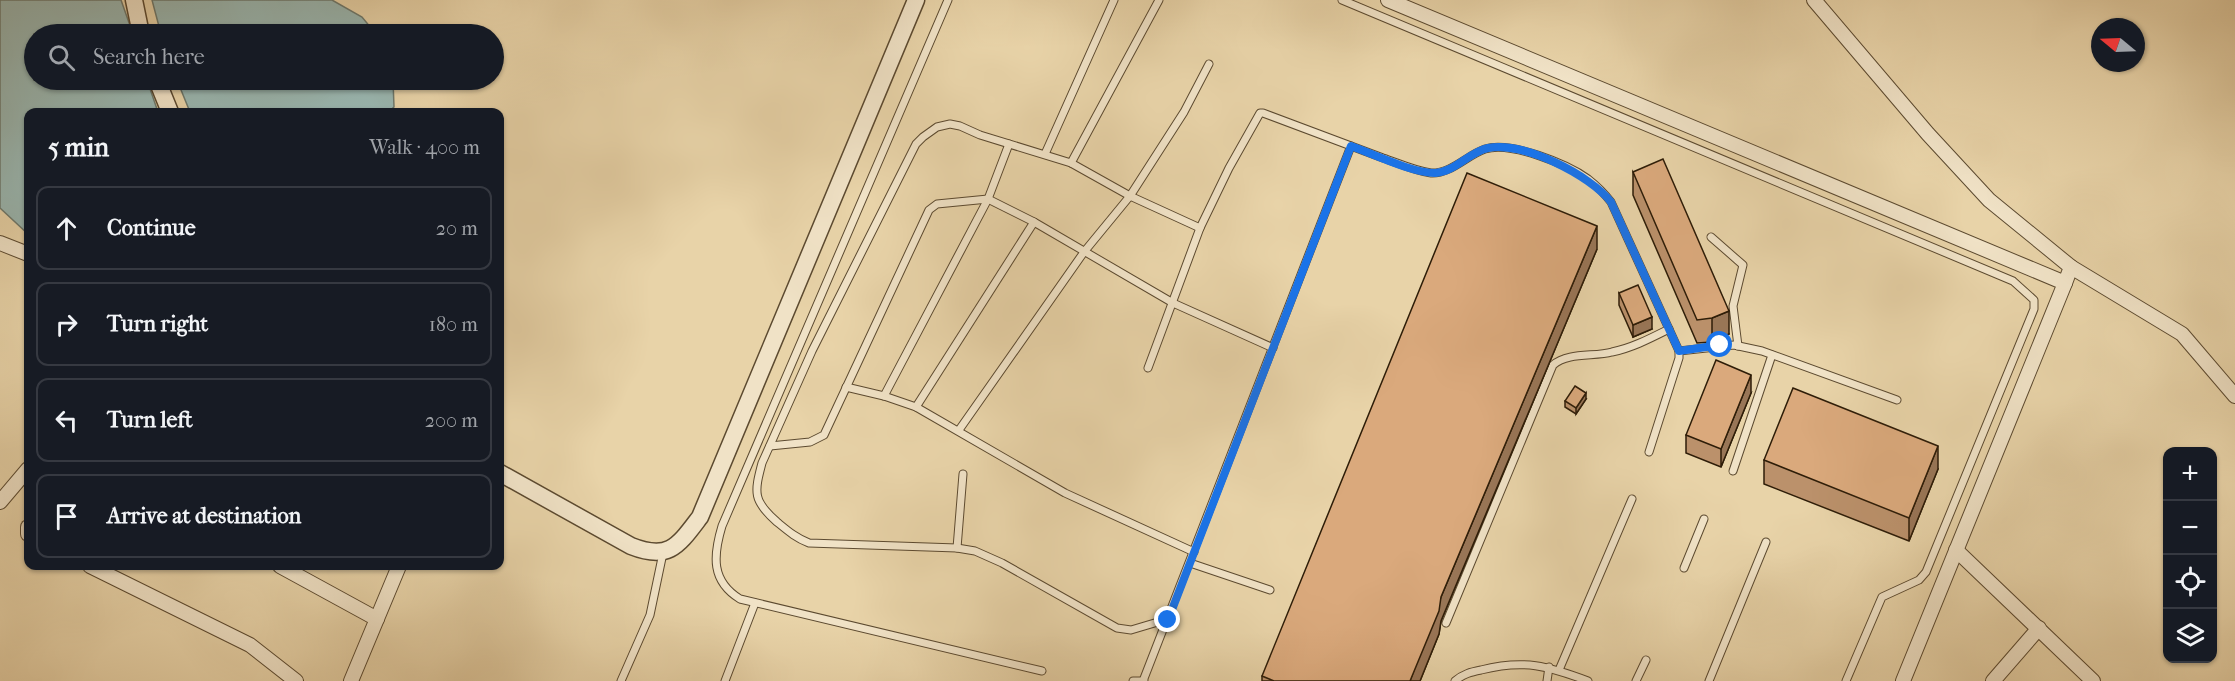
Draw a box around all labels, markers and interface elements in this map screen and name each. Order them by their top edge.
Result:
north arrow [2091,18,2145,72]
search box [24,24,504,90]
icon: search [45,41,78,74]
text: Search here [93,44,205,70]
text: 5 min [48,132,109,163]
text: Walk · 400 m [369,136,480,159]
icon: ahead [50,212,83,245]
text: Continue [107,215,196,241]
text: 20 m [436,217,478,240]
icon: right [50,308,83,341]
text: Turn right [107,311,208,337]
text: 180 m [429,313,478,336]
route start [1706,331,1732,357]
icon: left [50,404,83,437]
text: Turn left [107,407,193,433]
text: 200 m [425,409,478,432]
map controls [2163,447,2217,663]
button: + [2163,447,2217,501]
icon: arrive [50,500,83,533]
button: − [2163,501,2217,555]
text: Arrive at destination [107,503,301,529]
button: locate [2163,555,2217,609]
route end [1154,606,1180,632]
button: layers [2163,609,2217,663]

